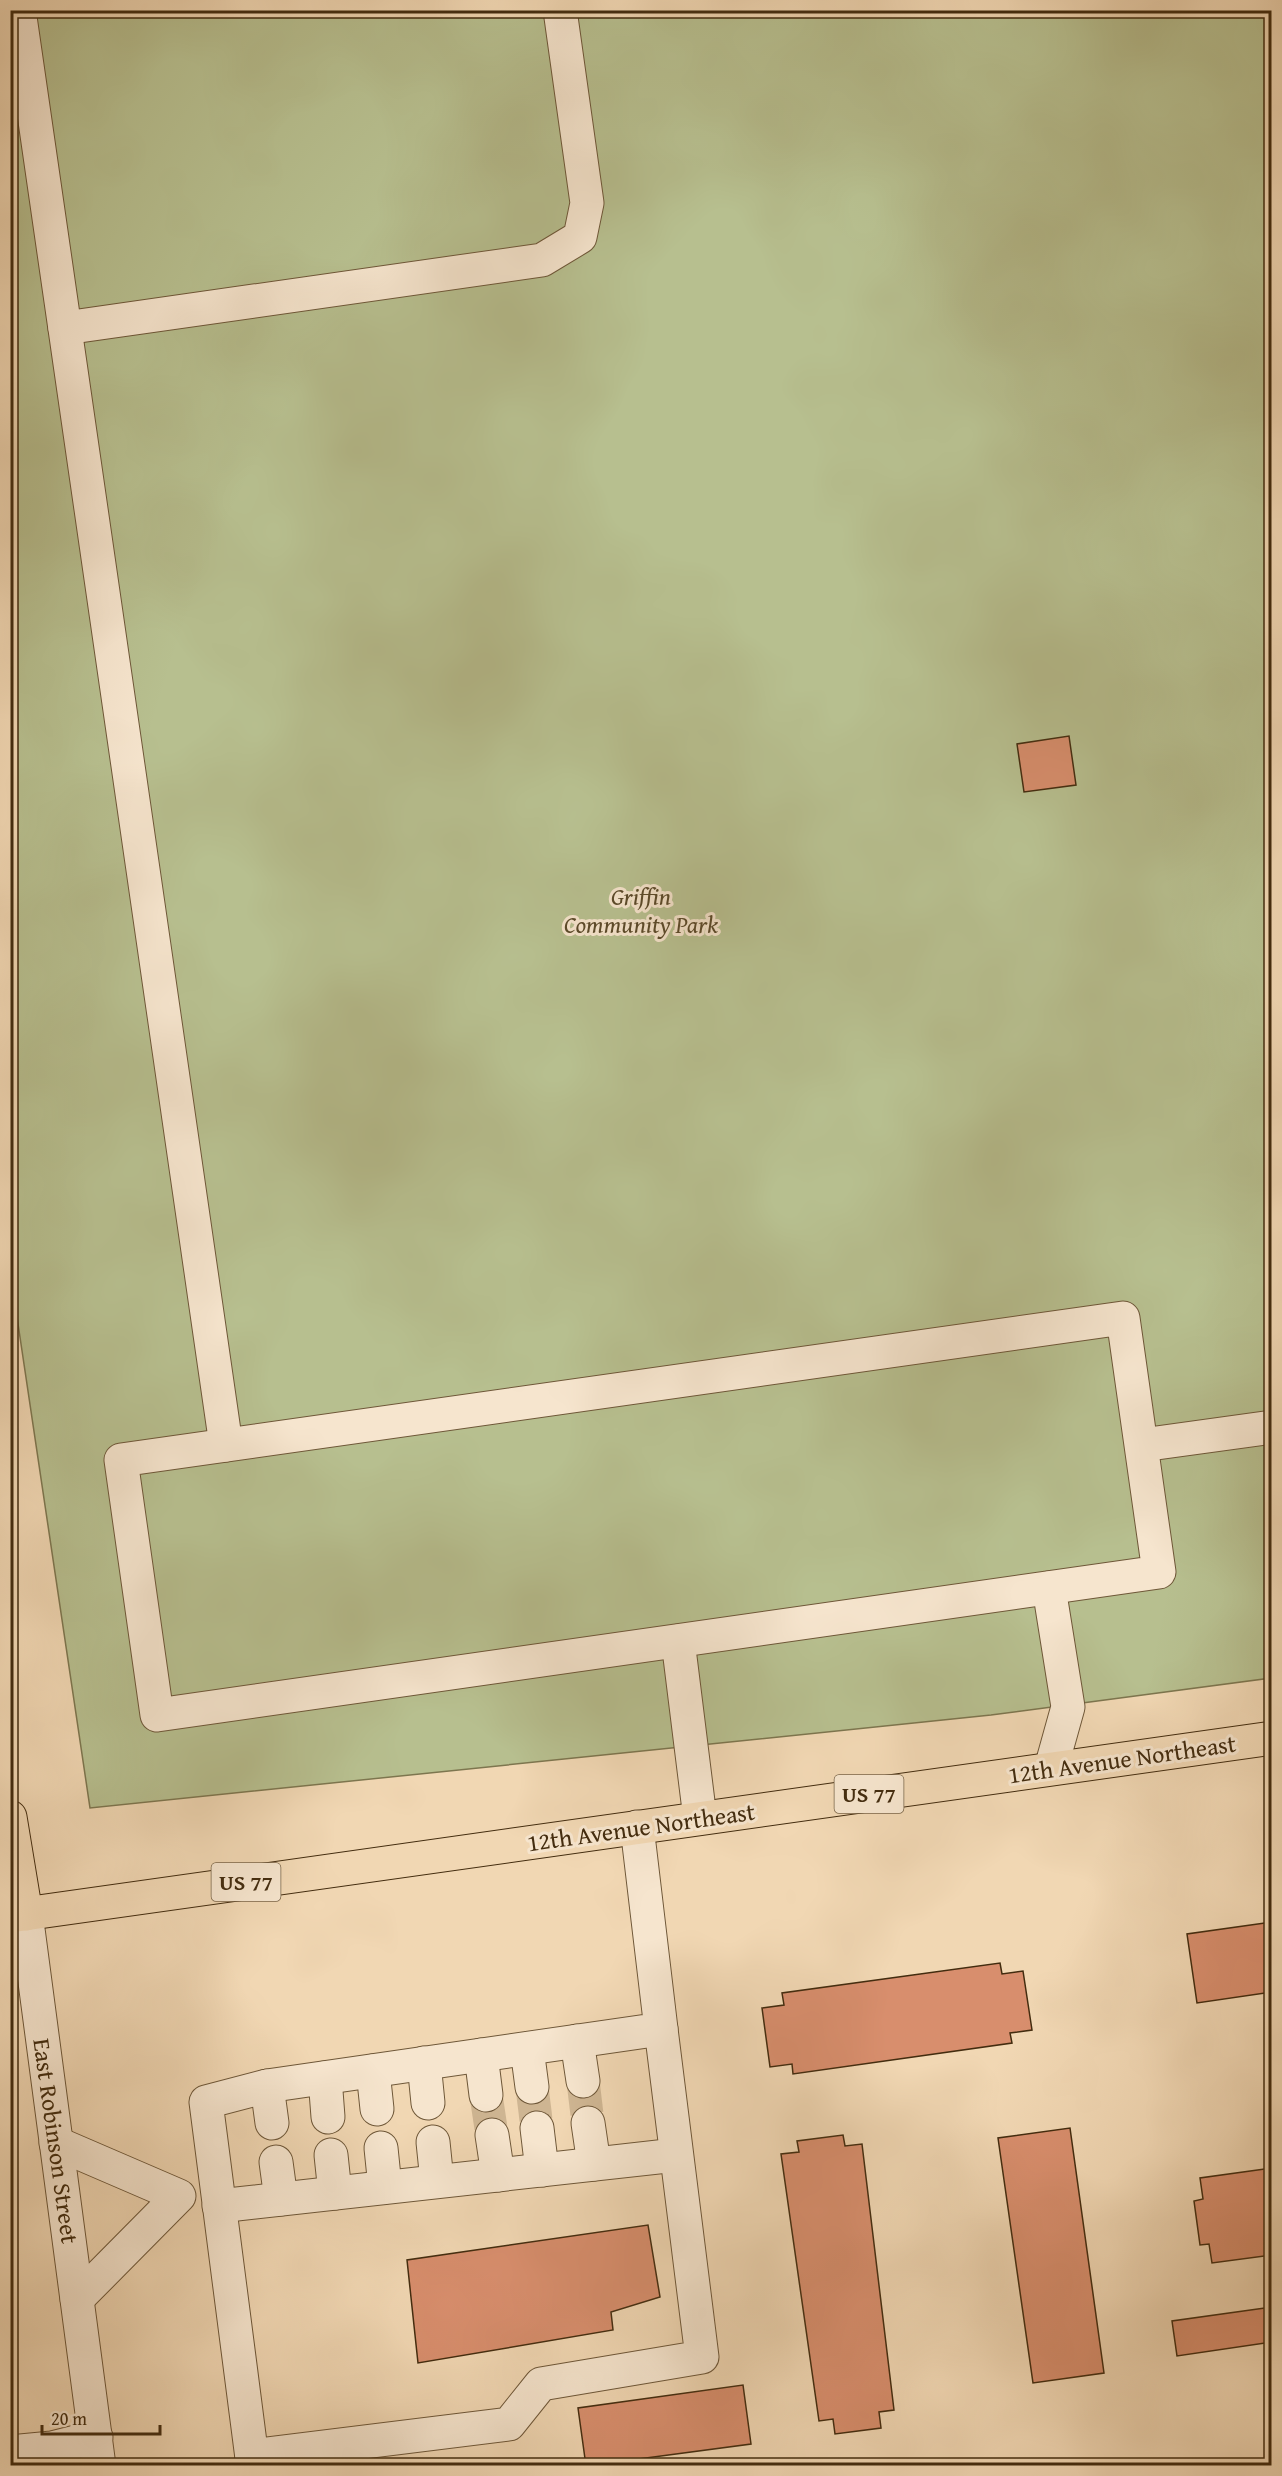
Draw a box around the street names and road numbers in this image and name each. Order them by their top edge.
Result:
street label: 12th Avenue Northeast [1006,1726,1239,1792]
road number: US 77 [834,1775,904,1813]
street label: 12th Avenue Northeast [525,1794,758,1860]
road number: US 77 [212,1863,280,1901]
street label: East Robinson Street [24,2036,88,2246]

